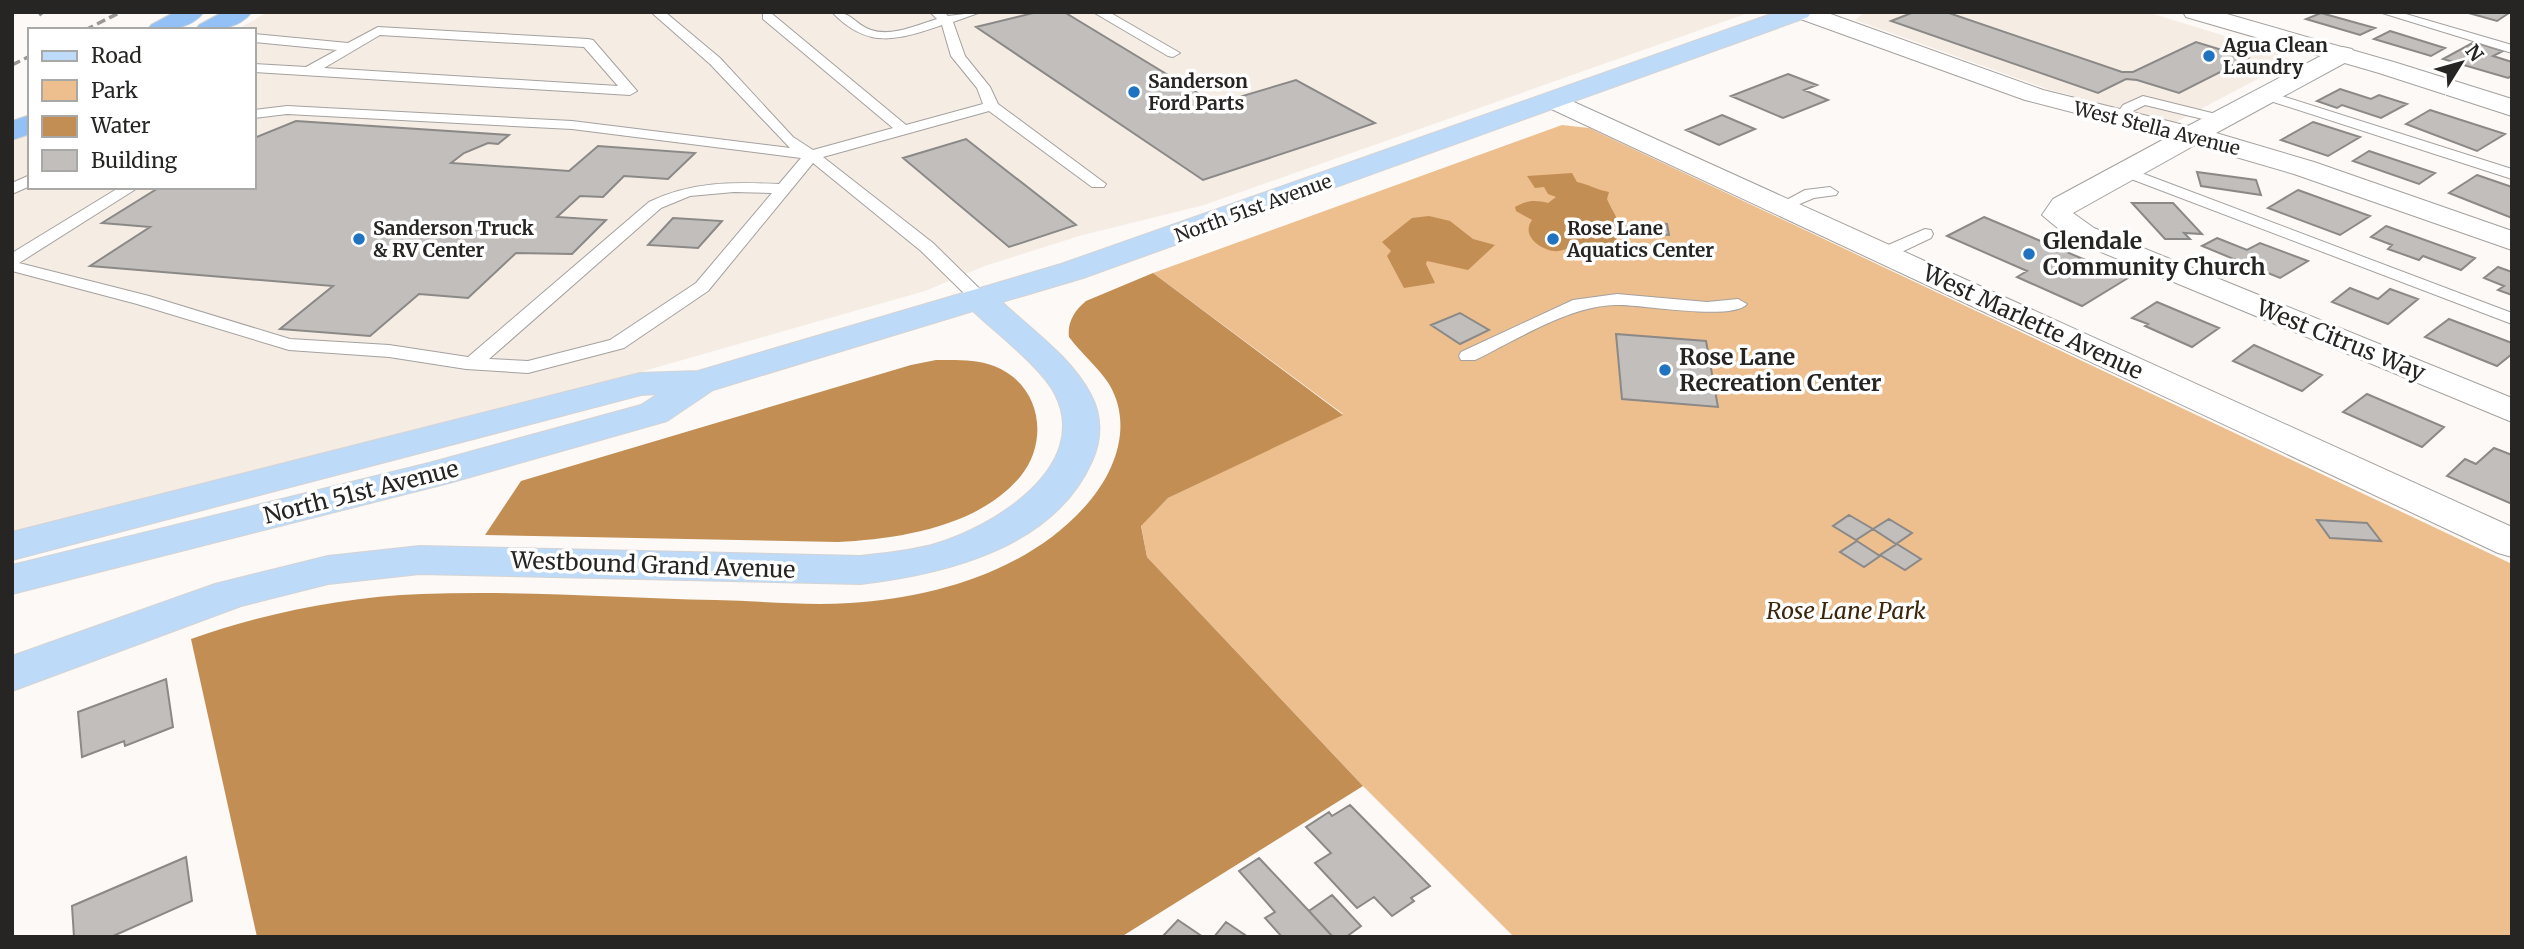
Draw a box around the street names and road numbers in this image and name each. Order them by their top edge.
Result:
street label: West Stella Avenue [2070,95,2243,160]
street label: North 51st Avenue [1171,168,1335,248]
street label: West Marlette Avenue [1918,257,2148,385]
street label: West Citrus Way [2252,292,2430,387]
street label: North 51st Avenue [260,453,461,530]
street label: Westbound Grand Avenue [509,545,796,584]

